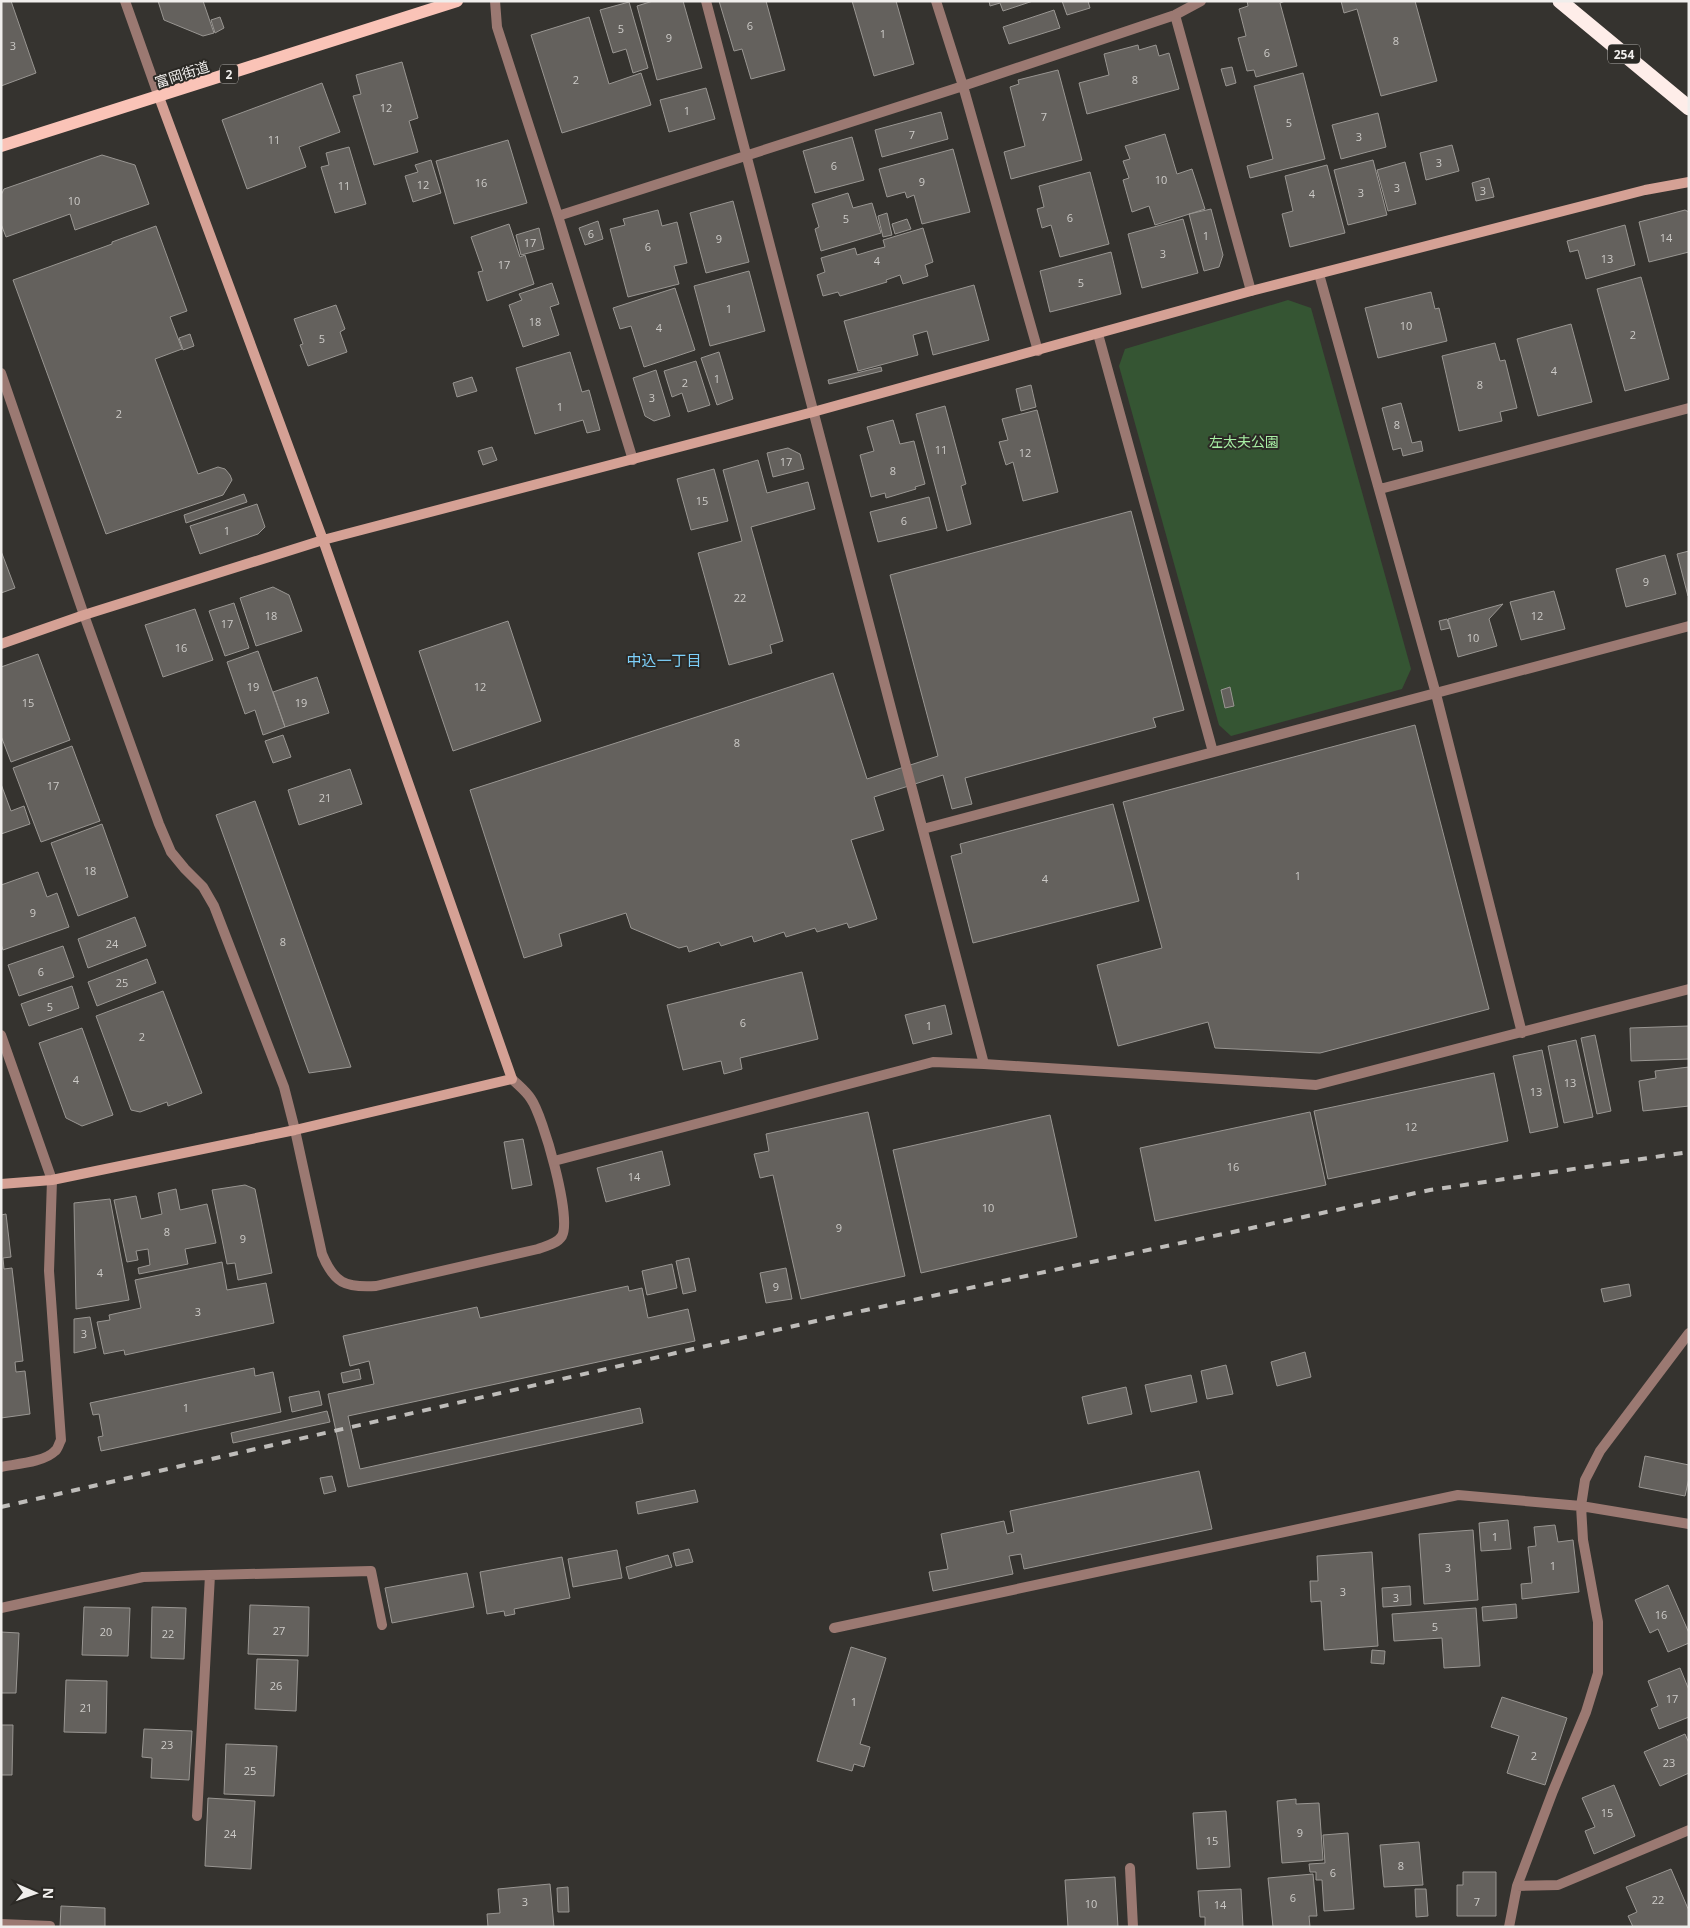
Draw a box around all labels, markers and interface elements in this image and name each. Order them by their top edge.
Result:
house number: 6 [747,18,753,33]
house number: 5 [618,21,624,36]
house number: 1 [880,26,886,41]
house number: 9 [666,30,672,45]
house number: 8 [1393,33,1399,48]
house number: 3 [10,38,16,53]
road number: 254 [1608,44,1640,64]
house number: 6 [1264,45,1270,60]
street label: 富岡街道 [152,56,212,92]
road number: 2 [220,64,238,84]
house number: 2 [573,72,579,87]
house number: 8 [1132,72,1138,87]
house number: 12 [380,100,392,115]
house number: 1 [684,103,690,118]
house number: 7 [1041,109,1047,124]
house number: 5 [1286,115,1292,130]
house number: 7 [909,127,915,142]
house number: 3 [1356,129,1362,144]
house number: 11 [268,132,280,147]
house number: 3 [1436,155,1442,170]
house number: 6 [831,158,837,173]
house number: 10 [1155,172,1167,187]
house number: 9 [919,174,925,189]
house number: 16 [475,175,487,190]
house number: 12 [417,177,429,192]
house number: 11 [338,178,350,193]
house number: 3 [1394,180,1400,195]
house number: 3 [1480,183,1486,198]
house number: 3 [1358,185,1364,200]
house number: 4 [1309,186,1316,201]
house number: 10 [68,193,80,208]
house number: 6 [1067,210,1073,225]
house number: 5 [843,211,849,226]
house number: 6 [588,226,594,241]
house number: 1 [1203,228,1209,243]
house number: 14 [1660,230,1673,245]
house number: 9 [716,231,722,246]
house number: 17 [524,235,536,250]
house number: 6 [645,239,651,254]
house number: 3 [1160,246,1166,261]
house number: 13 [1601,251,1613,266]
house number: 4 [874,253,881,268]
house number: 17 [498,257,510,272]
house number: 5 [1078,275,1084,290]
house number: 1 [726,301,732,316]
house number: 18 [529,314,541,329]
house number: 10 [1400,318,1412,333]
house number: 4 [656,320,663,335]
house number: 2 [1630,327,1636,342]
house number: 5 [319,331,325,346]
house number: 4 [1551,363,1558,378]
house number: 1 [714,371,720,386]
house number: 2 [682,375,688,390]
house number: 8 [1477,377,1483,392]
house number: 3 [649,390,655,405]
house number: 1 [557,399,563,414]
house number: 2 [116,406,122,421]
house number: 8 [1394,417,1400,432]
park label: 左太夫公園 [1209,432,1279,451]
house number: 11 [935,442,947,457]
house number: 12 [1019,445,1031,460]
house number: 17 [780,454,792,469]
house number: 8 [890,463,896,478]
house number: 15 [696,493,708,508]
house number: 6 [901,513,907,528]
house number: 1 [224,523,230,538]
house number: 9 [1643,574,1649,589]
house number: 22 [734,590,746,605]
house number: 18 [265,608,277,623]
house number: 12 [1531,608,1543,623]
house number: 17 [221,616,233,631]
house number: 10 [1467,630,1479,645]
house number: 16 [175,640,187,655]
district label: 中込一丁目 [626,650,702,670]
house number: 19 [247,679,259,694]
house number: 12 [474,679,486,694]
house number: 15 [22,695,34,710]
house number: 19 [295,695,307,710]
house number: 8 [734,735,740,750]
house number: 17 [47,778,59,793]
house number: 21 [319,790,331,805]
house number: 18 [84,863,96,878]
house number: 1 [1295,868,1301,883]
house number: 4 [1042,871,1049,886]
house number: 9 [30,905,36,920]
house number: 8 [280,934,286,949]
house number: 24 [106,936,119,951]
house number: 6 [38,964,44,979]
house number: 25 [116,975,128,990]
house number: 5 [47,999,53,1014]
house number: 6 [740,1015,746,1030]
house number: 1 [926,1018,932,1033]
house number: 2 [139,1029,145,1044]
house number: 4 [73,1072,80,1087]
house number: 13 [1564,1075,1576,1090]
house number: 13 [1530,1084,1542,1099]
house number: 12 [1405,1119,1417,1134]
house number: 16 [1227,1159,1239,1174]
house number: 14 [628,1169,641,1184]
house number: 10 [982,1200,994,1215]
house number: 9 [836,1220,842,1235]
house number: 8 [164,1224,170,1239]
house number: 9 [240,1231,246,1246]
house number: 4 [97,1265,104,1280]
house number: 9 [773,1279,779,1294]
house number: 3 [195,1304,201,1319]
house number: 3 [81,1326,87,1341]
house number: 1 [183,1400,189,1415]
house number: 1 [1492,1529,1498,1544]
house number: 1 [1550,1558,1556,1573]
house number: 3 [1445,1560,1451,1575]
house number: 3 [1340,1584,1346,1599]
house number: 3 [1393,1590,1399,1605]
house number: 16 [1655,1607,1667,1622]
house number: 5 [1432,1619,1438,1634]
house number: 27 [273,1623,285,1638]
house number: 20 [100,1624,112,1639]
house number: 22 [162,1626,174,1641]
house number: 26 [270,1678,282,1693]
house number: 17 [1666,1691,1678,1706]
house number: 1 [851,1694,857,1709]
house number: 21 [80,1700,92,1715]
house number: 23 [161,1737,173,1752]
house number: 2 [1531,1748,1537,1763]
house number: 23 [1663,1755,1675,1770]
house number: 25 [244,1763,256,1778]
house number: 15 [1601,1805,1613,1820]
house number: 9 [1297,1825,1303,1840]
house number: 24 [224,1826,237,1841]
house number: 15 [1206,1833,1218,1848]
house number: 8 [1398,1858,1404,1873]
house number: 6 [1330,1865,1336,1880]
north arrow [10,1868,60,1918]
text: N [39,1887,58,1899]
house number: 6 [1290,1890,1296,1905]
house number: 22 [1652,1892,1664,1907]
house number: 3 [522,1894,528,1909]
house number: 7 [1474,1894,1480,1909]
house number: 10 [1085,1896,1097,1911]
house number: 14 [1214,1897,1227,1912]

